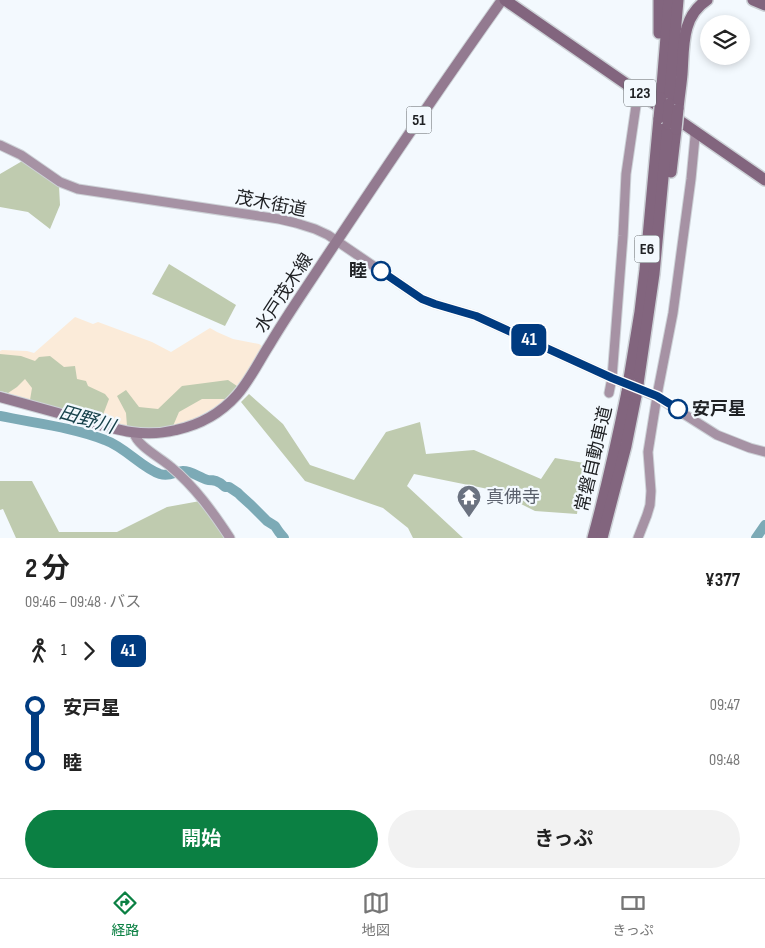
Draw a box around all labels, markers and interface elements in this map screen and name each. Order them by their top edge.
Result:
map controls [700,15,750,65]
button: layers [700,15,750,65]
road number: 123 [624,80,656,106]
road number: 51 [406,106,432,134]
street label: 茂木街道 [234,187,308,221]
road number: E6 [634,235,660,262]
street label: 水戸茂木線 [251,250,317,336]
place label: 睦 [349,261,367,282]
marker: 睦 [371,261,391,281]
line badge: 41 [506,324,552,356]
text: 41 [521,329,537,350]
marker: 安戸星 [668,399,688,419]
place label: 安戸星 [692,399,746,420]
water label: 田野川 [56,401,119,439]
street label: 常磐自動車道 [572,404,616,514]
temple icon: 真佛寺 [456,484,482,518]
place label: 真佛寺 [486,487,540,508]
text: 2 分 [25,552,70,585]
text: ¥377 [705,569,740,592]
text: 09:46 – 09:48 · バス [25,593,141,612]
icon: walk [25,637,53,665]
icon: forward [75,637,103,665]
text: 41 [121,640,136,661]
text: 1 [61,641,67,660]
text: 09:47 [710,696,740,715]
text: 安戸星 [63,697,120,720]
text: 09:48 [709,751,740,770]
text: 睦 [63,752,82,775]
button: 開始 [25,810,378,868]
button: きっぷ [388,810,740,868]
tab: 経路 [111,889,139,939]
tab: 地図 [362,889,390,939]
tab: きっぷ [612,889,654,939]

